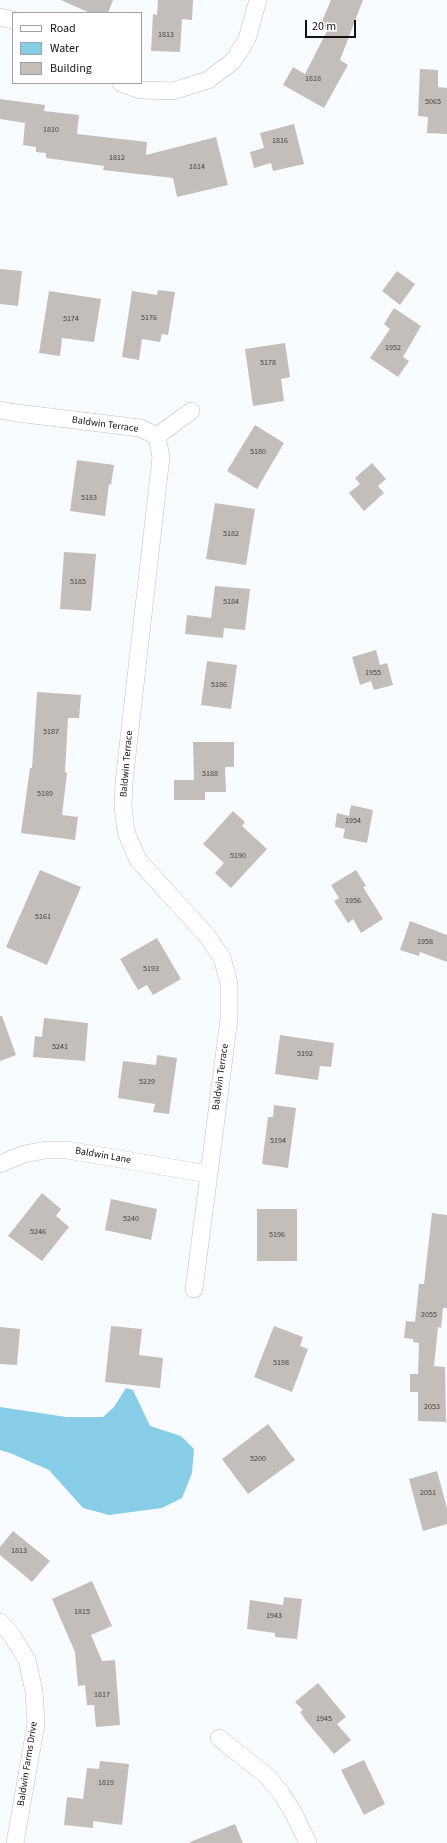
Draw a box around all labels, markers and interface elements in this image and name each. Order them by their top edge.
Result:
legend [12,12,142,84]
scale bar [307,12,358,38]
text: 20 m [312,18,336,35]
text: Road [50,20,76,37]
house number: 1813 [158,30,174,40]
text: Water [50,40,79,57]
text: Building [50,60,92,77]
house number: 1818 [305,74,321,84]
house number: 5065 [425,97,441,107]
house number: 1810 [43,125,59,135]
house number: 1816 [272,136,288,146]
house number: 1812 [109,153,125,163]
house number: 1814 [189,162,205,172]
house number: 5176 [141,313,157,323]
house number: 5174 [63,314,79,324]
house number: 1952 [385,343,401,353]
house number: 5178 [260,358,276,368]
street label: Baldwin Terrace [71,414,139,436]
house number: 5180 [250,447,266,457]
house number: 5183 [81,493,97,503]
house number: 5182 [223,529,239,539]
house number: 5185 [70,577,86,587]
house number: 5184 [223,597,239,607]
house number: 1955 [365,668,381,678]
house number: 5186 [211,680,227,690]
house number: 5187 [43,727,59,737]
street label: Baldwin Terrace [118,730,136,798]
house number: 5188 [202,769,218,779]
house number: 5189 [37,789,53,799]
house number: 1954 [345,816,361,826]
house number: 5190 [230,851,246,861]
house number: 1956 [345,896,361,906]
house number: 5161 [35,912,51,922]
house number: 1958 [417,937,433,947]
house number: 5193 [143,964,159,974]
house number: 5241 [52,1042,68,1052]
street label: Baldwin Terrace [210,1043,232,1111]
house number: 5192 [297,1049,313,1059]
house number: 5239 [139,1077,155,1087]
house number: 5194 [270,1136,286,1146]
street label: Baldwin Lane [74,1145,132,1167]
house number: 5240 [123,1214,139,1224]
house number: 5246 [30,1227,46,1237]
house number: 5196 [269,1230,285,1240]
house number: 2055 [421,1310,437,1320]
house number: 5198 [273,1358,289,1368]
house number: 2053 [424,1402,440,1412]
house number: 5200 [250,1454,266,1464]
house number: 2051 [420,1488,436,1498]
house number: 1813 [11,1546,27,1556]
house number: 1815 [74,1607,90,1617]
house number: 1943 [266,1611,282,1621]
house number: 1817 [94,1690,110,1700]
house number: 1945 [316,1714,332,1724]
street label: Baldwin Farms Drive [15,1721,41,1807]
house number: 1819 [98,1778,114,1788]

